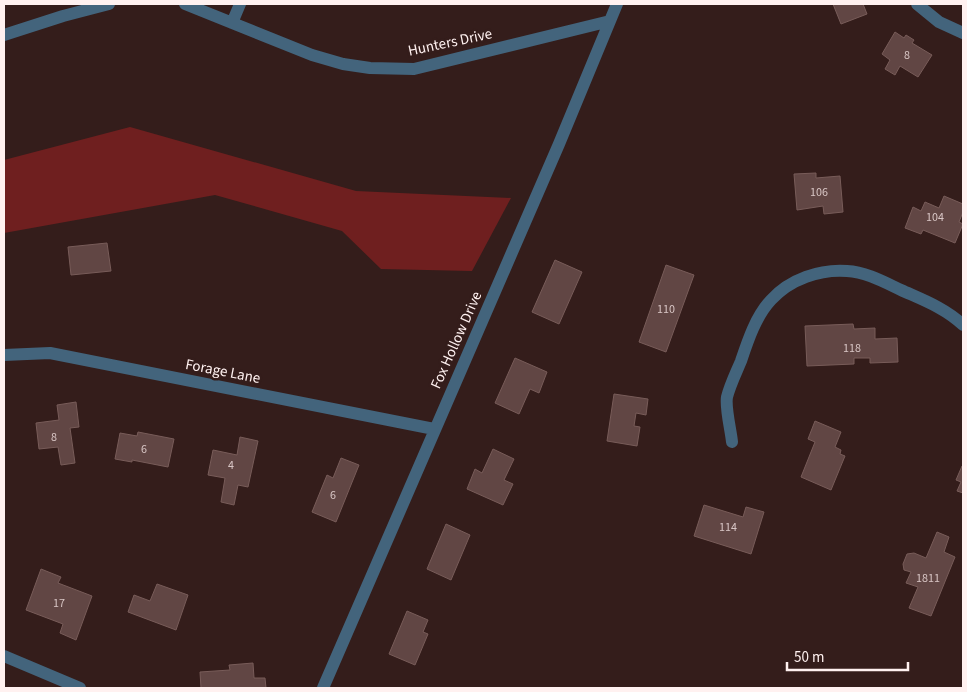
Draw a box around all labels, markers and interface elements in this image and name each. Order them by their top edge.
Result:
street label: Hunters Drive [406,23,494,62]
house number: 8 [904,47,910,64]
house number: 106 [810,184,828,201]
house number: 104 [926,209,944,226]
street label: Fox Hollow Drive [426,288,487,392]
house number: 110 [657,301,675,318]
house number: 118 [843,340,861,357]
street label: Forage Lane [184,354,262,389]
house number: 8 [51,429,57,446]
house number: 6 [141,441,147,458]
house number: 4 [228,457,234,474]
house number: 6 [330,487,336,504]
house number: 114 [719,519,737,536]
house number: 1811 [916,570,940,587]
house number: 17 [53,595,65,612]
scale bar [787,640,908,672]
text: 50 m [794,647,824,668]

